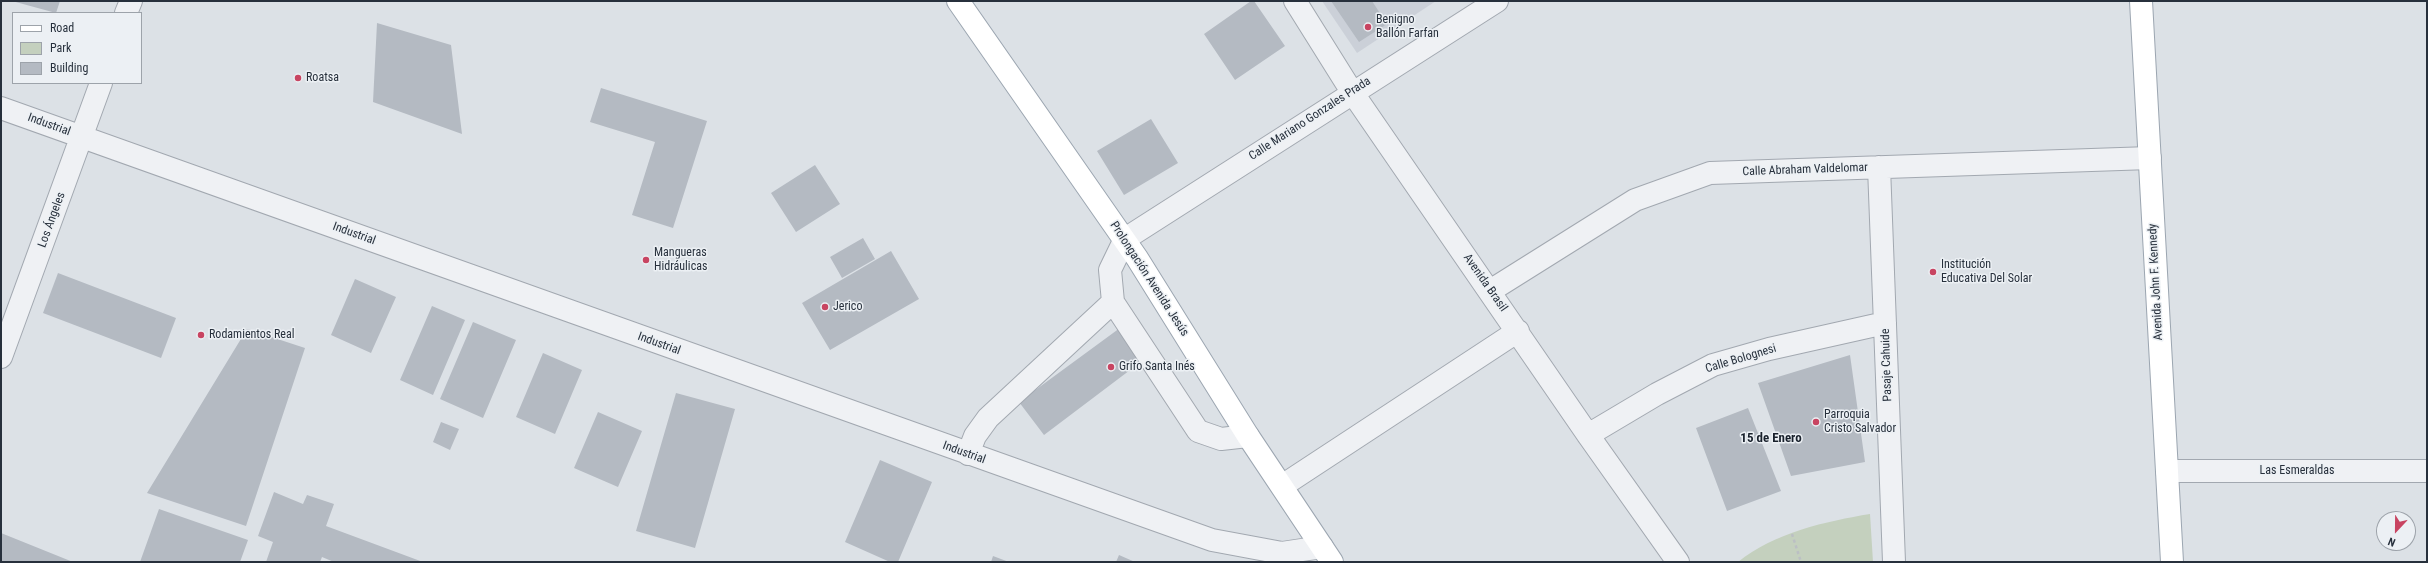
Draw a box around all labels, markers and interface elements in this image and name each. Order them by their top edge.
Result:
legend [12,12,142,84]
place label: Benigno Ballón Farfan [1376,13,1439,41]
text: Road [50,21,74,35]
marker: Benigno Ballón Farfan [1363,22,1373,32]
text: Park [50,41,71,55]
text: Building [50,61,88,75]
place label: Roatsa [306,71,339,85]
marker: Roatsa [293,73,303,83]
street label: Calle Mariano Gonzales Prada [1247,74,1373,164]
street label: Industrial [26,111,72,139]
street label: Calle Abraham Valdelomar [1742,161,1868,179]
street label: Los Ángeles [35,190,69,250]
street label: Prolongación Avenida Jesús [1107,219,1191,339]
street label: Industrial [331,220,377,248]
street label: Avenida John F. Kennedy [2146,223,2166,341]
place label: Mangueras Hidráulicas [654,246,707,274]
street label: Avenida Brasil [1460,251,1510,315]
marker: Mangueras Hidráulicas [641,255,651,265]
place label: Institución Educativa Del Solar [1941,258,2032,286]
marker: Institución Educativa Del Solar [1928,267,1938,277]
place label: Jerico [833,300,862,314]
marker: Jerico [820,302,830,312]
place label: Rodamientos Real [209,328,294,342]
street label: Pasaje Cahuide [1879,328,1895,402]
marker: Rodamientos Real [196,330,206,340]
street label: Industrial [636,330,682,358]
street label: Calle Bolognesi [1704,341,1778,377]
place label: Grifo Santa Inés [1119,360,1195,374]
marker: Grifo Santa Inés [1106,362,1116,372]
place label: Parroquia Cristo Salvador [1824,408,1896,436]
marker: Parroquia Cristo Salvador [1811,417,1821,427]
district label: 15 de Enero [1740,431,1802,447]
street label: Industrial [941,439,987,467]
street label: Las Esmeraldas [2260,464,2334,478]
north arrow [2376,511,2416,551]
text: N [2386,534,2397,549]

